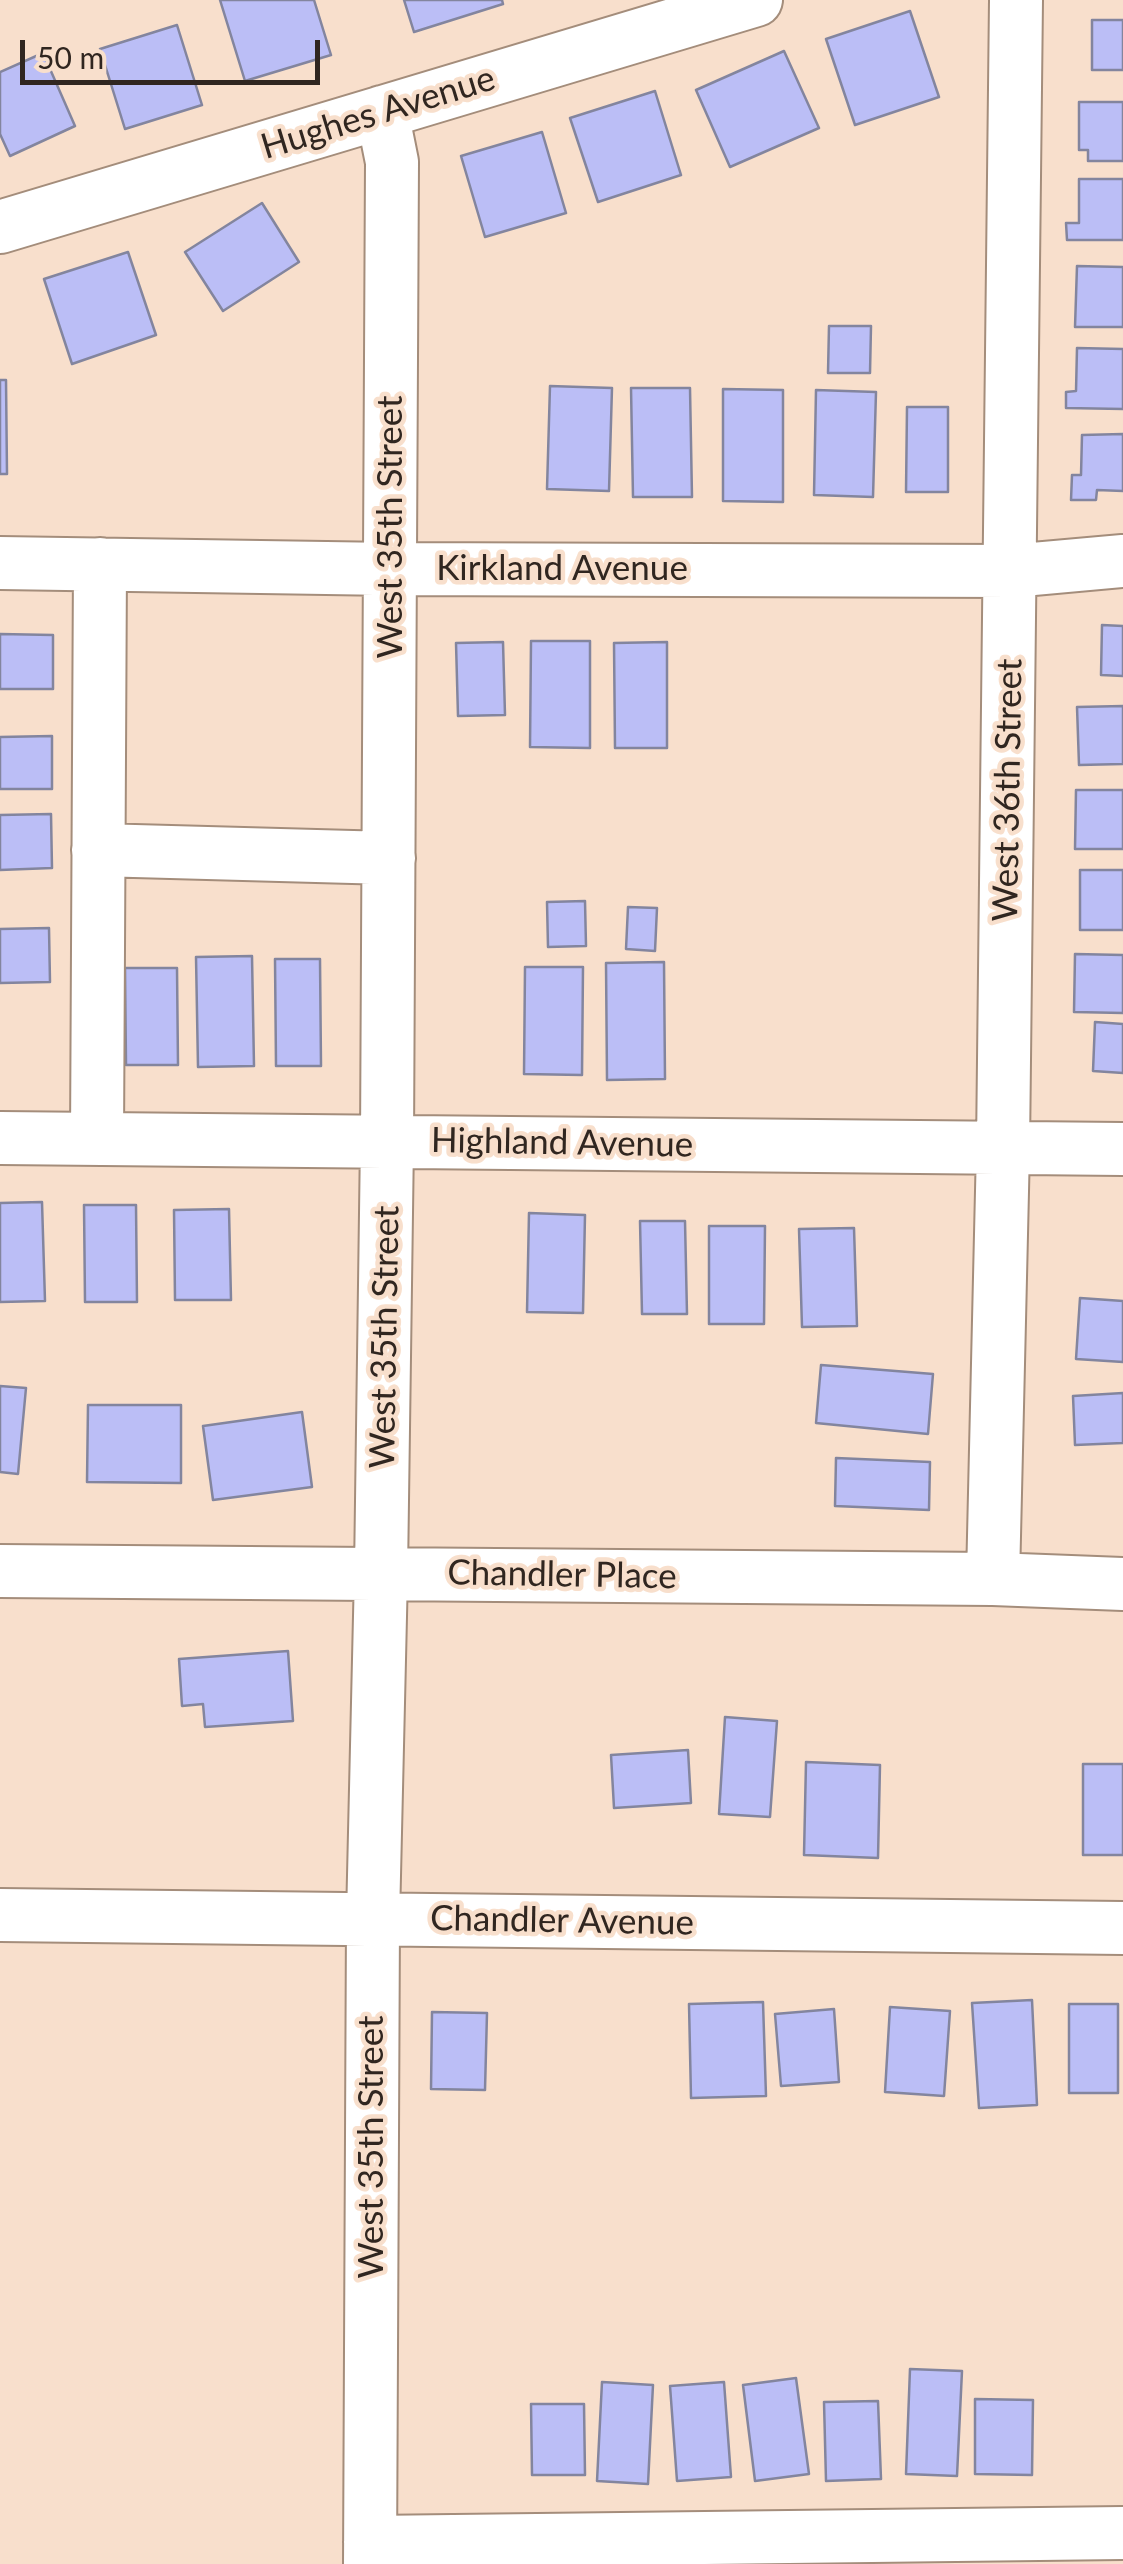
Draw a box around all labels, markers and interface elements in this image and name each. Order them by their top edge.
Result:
scale bar [25,20,325,82]
text: 50 m [37,39,104,75]
street label: Hughes Avenue [256,58,500,168]
street label: West 35th Street [370,395,412,659]
street label: Kirkland Avenue [436,548,688,590]
street label: West 36th Street [985,658,1031,922]
street label: Highland Avenue [431,1120,693,1166]
street label: West 35th Street [362,1205,408,1469]
street label: Chandler Place [447,1552,677,1598]
street label: Chandler Avenue [430,1898,694,1944]
street label: West 35th Street [351,2015,393,2279]

